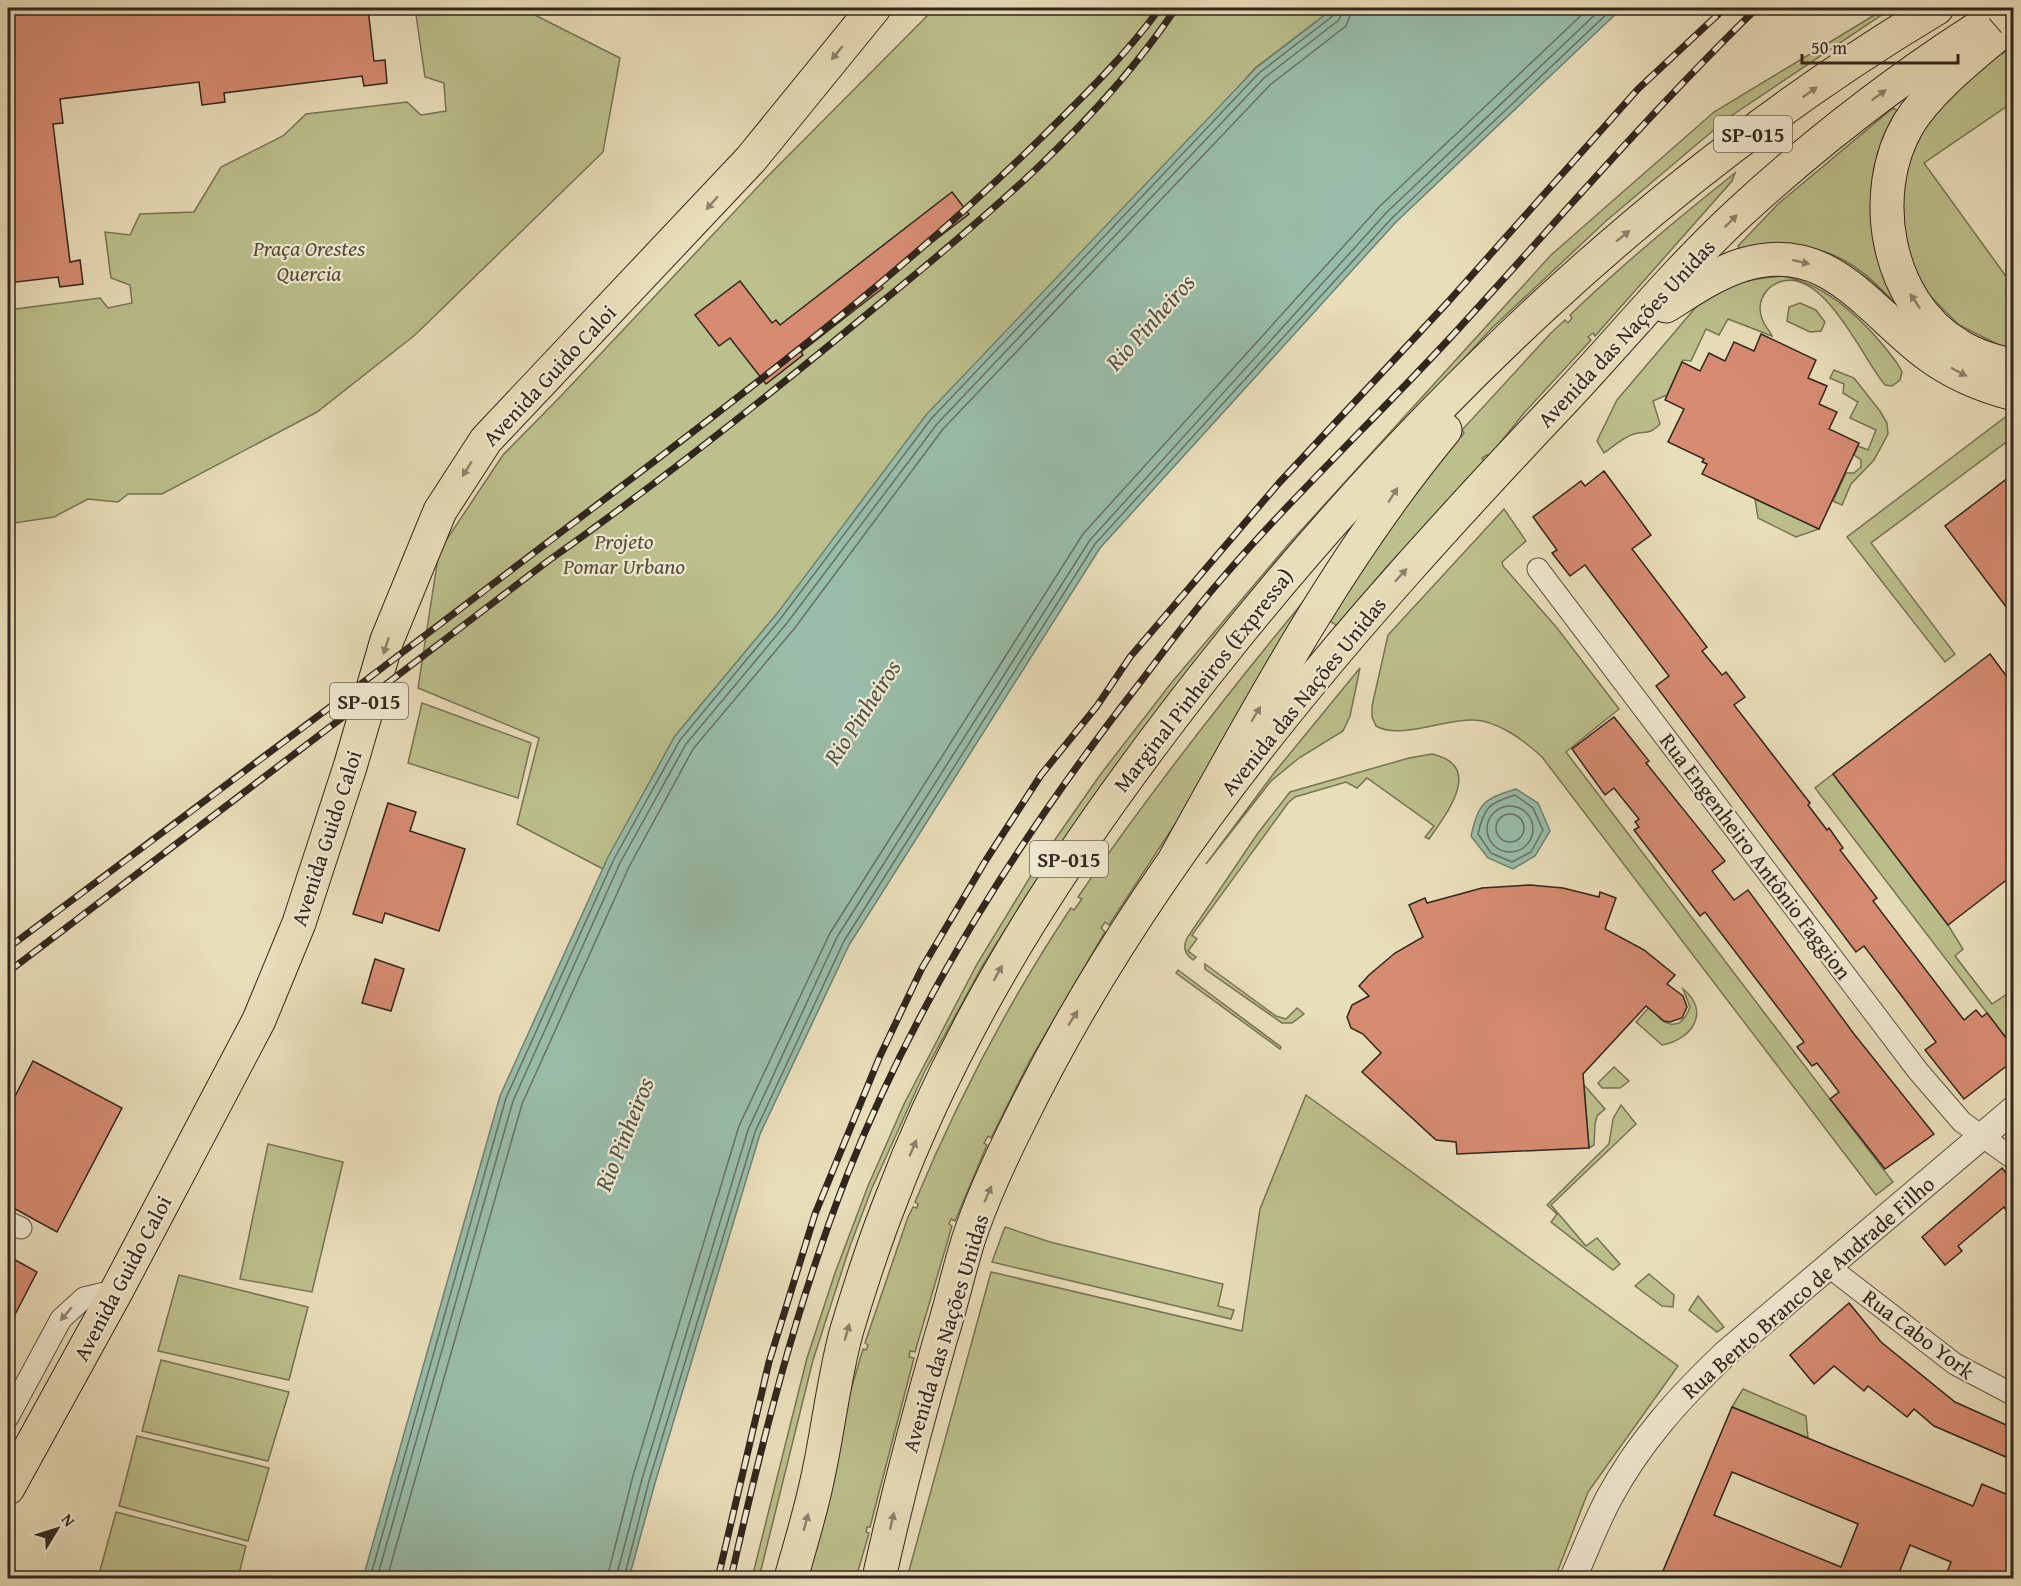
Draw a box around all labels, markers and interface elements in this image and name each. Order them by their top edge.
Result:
scale bar [1802,27,1958,65]
text: 50 m [1811,34,1847,61]
one-way arrow [831,45,843,60]
one-way arrow [1802,86,1819,97]
one-way arrow [1871,89,1887,101]
road number: SP-015 [1714,116,1792,152]
one-way arrow [705,195,719,210]
one-way arrow [1723,215,1737,229]
one-way arrow [1615,230,1631,243]
street label: Avenida das Nações Unidas [1530,231,1722,435]
park label: Praça Orestes Quercia [252,232,365,289]
one-way arrow [1791,258,1810,268]
water label: Rio Pinheiros [1096,266,1203,379]
one-way arrow [1910,292,1921,309]
street label: Avenida Guido Caloi [475,297,623,453]
one-way arrow [1950,367,1967,377]
one-way arrow [461,461,472,477]
one-way arrow [1388,487,1399,504]
park label: Projeto Pomar Urbano [562,525,685,582]
street label: Marginal Pinheiros (Expressa) [1105,561,1301,799]
one-way arrow [1394,568,1408,583]
street label: Avenida das Nações Unidas [1213,590,1393,802]
one-way arrow [380,637,390,655]
water label: Rio Pinheiros [814,652,909,773]
road number: SP-015 [330,683,408,719]
one-way arrow [1251,706,1262,722]
street label: Rua Engenheiro Antônio Faggion [1652,726,1860,987]
street label: Avenida Guido Caloi [282,746,370,930]
road number: SP-015 [1030,841,1108,877]
one-way arrow [993,964,1003,981]
one-way arrow [1067,1011,1079,1027]
water label: Rio Pinheiros [585,1072,663,1197]
one-way arrow [909,1139,918,1157]
street label: Rua Bento Branco de Andrade Filho [1675,1168,1941,1406]
one-way arrow [983,1184,993,1202]
street label: Avenida Guido Caloi [65,1190,179,1366]
street label: Avenida das Nações Unidas [893,1210,997,1456]
street label: Rua Cabo York [1856,1281,1982,1387]
one-way arrow [59,1306,72,1322]
one-way arrow [843,1322,852,1340]
north arrow [27,1499,87,1559]
text: N [56,1508,82,1532]
one-way arrow [888,1512,897,1531]
one-way arrow [802,1513,811,1531]

